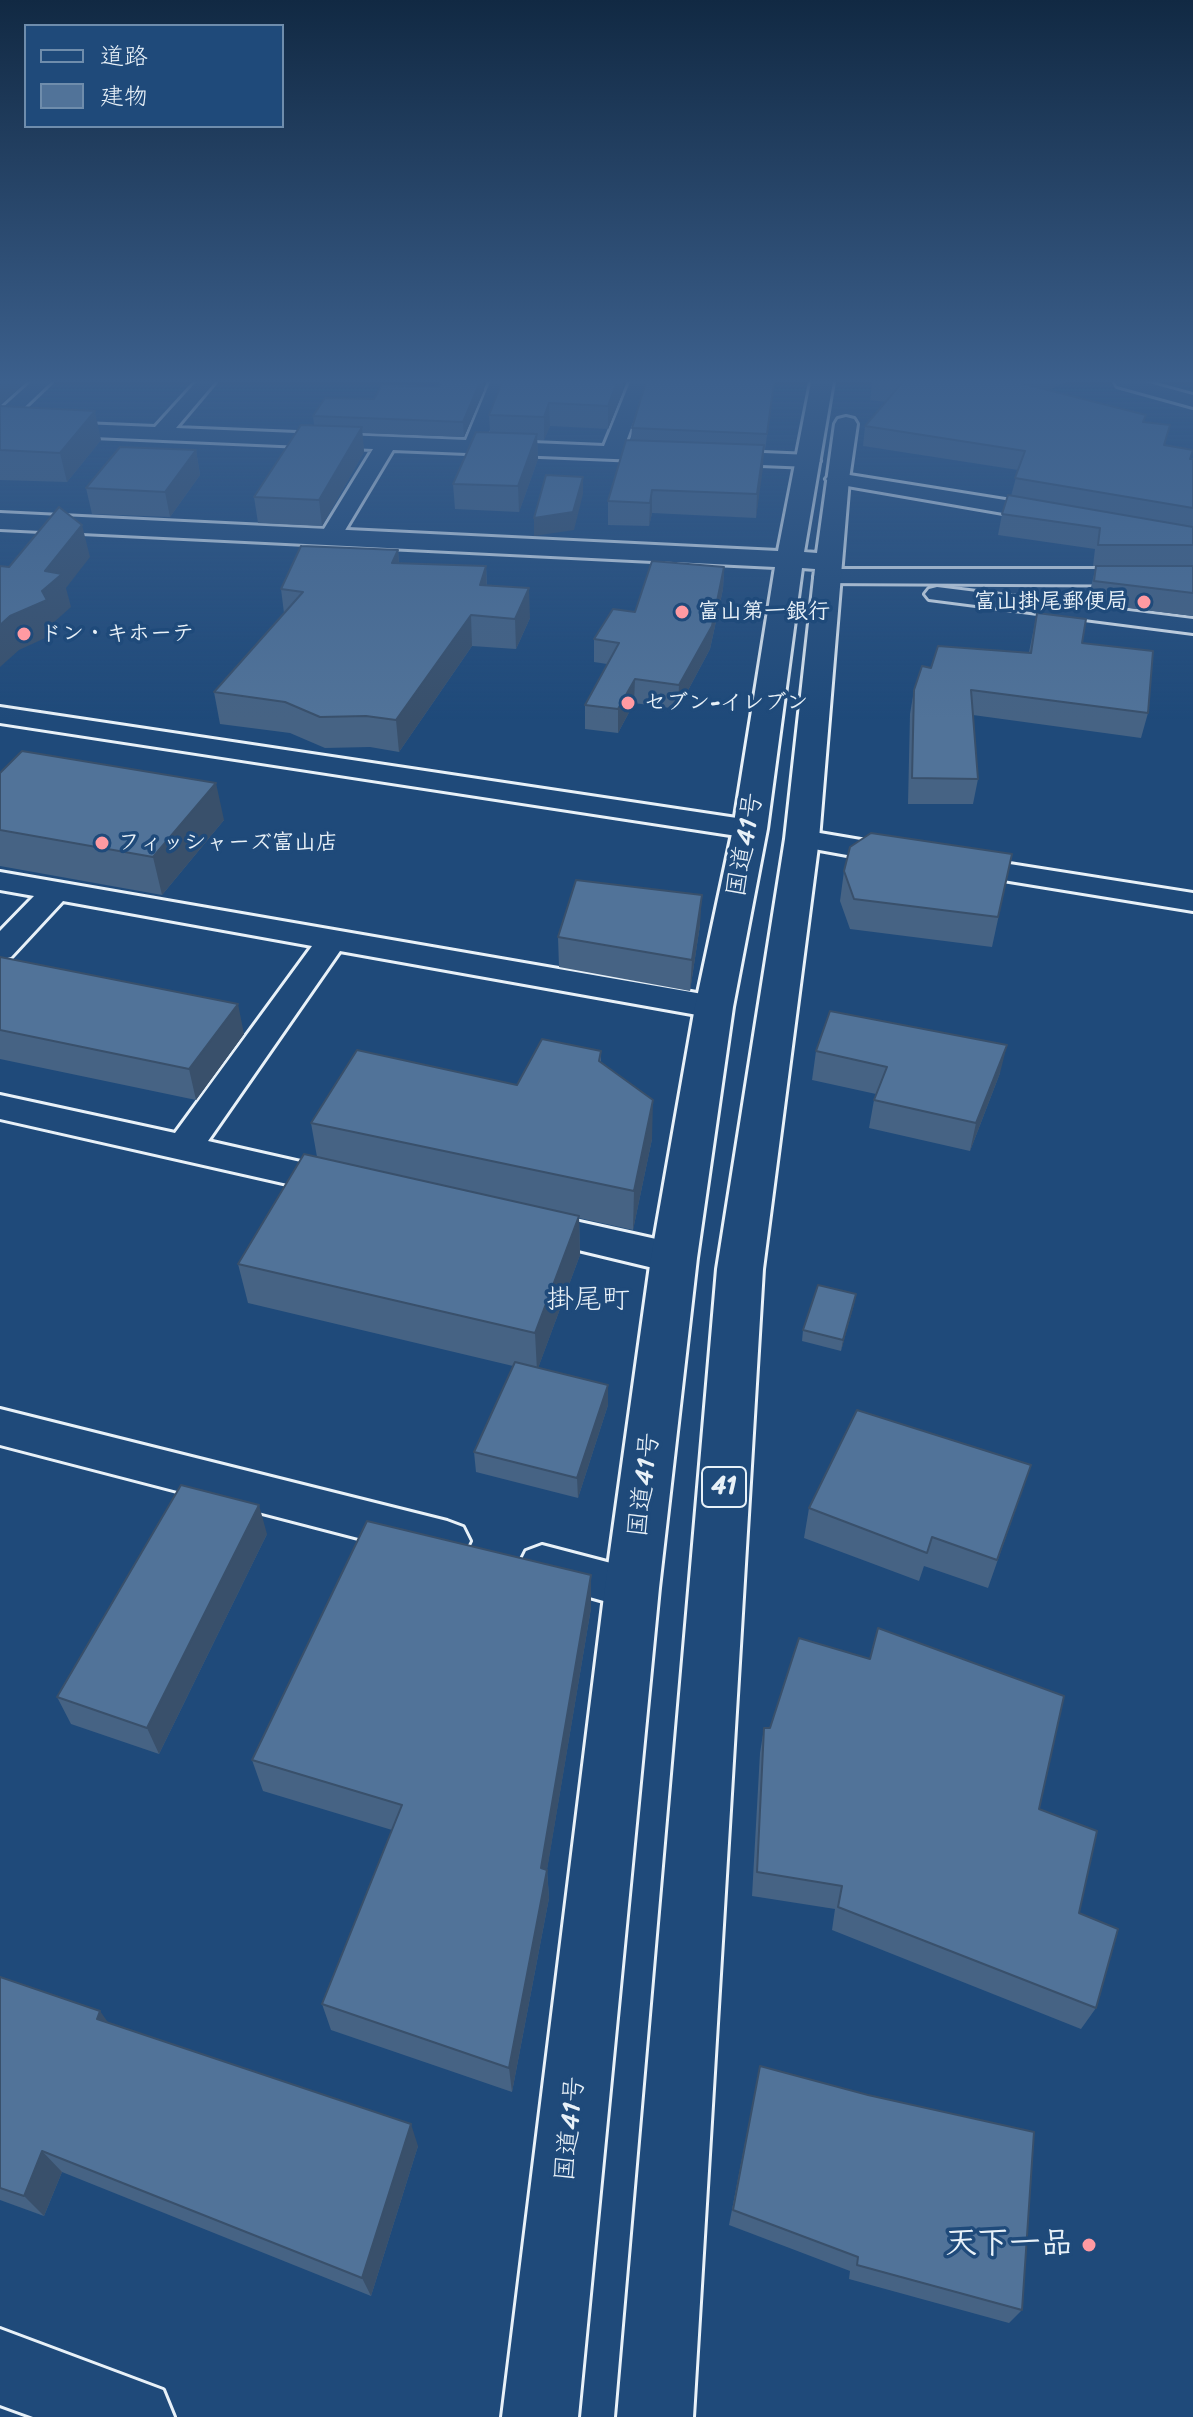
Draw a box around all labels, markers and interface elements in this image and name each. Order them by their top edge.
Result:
legend [24,24,284,128]
text: 道路 [100,35,148,77]
text: 建物 [100,75,148,117]
place label: 富山掛尾郵便局 [974,589,1128,615]
marker: 富山掛尾郵便局 [1135,593,1153,611]
place label: 富山第一銀行 [698,599,830,625]
marker: 富山第一銀行 [673,603,691,621]
place label: ドン・キホーテ [40,621,194,647]
marker: ドン・キホーテ [15,625,33,643]
place label: セブン-イレブン [644,690,808,716]
marker: セブン-イレブン [619,694,637,712]
street label: 国道41号 [721,790,771,900]
place label: フィッシャーズ富山店 [118,830,338,856]
marker: フィッシャーズ富山店 [93,834,111,852]
district label: 掛尾町 [546,1284,630,1318]
street label: 国道41号 [623,1431,667,1539]
road number: 41 [702,1467,746,1507]
street label: 国道41号 [550,2075,592,2183]
place label: 天下一品 [945,2226,1073,2264]
marker: 天下一品 [1080,2236,1098,2254]

